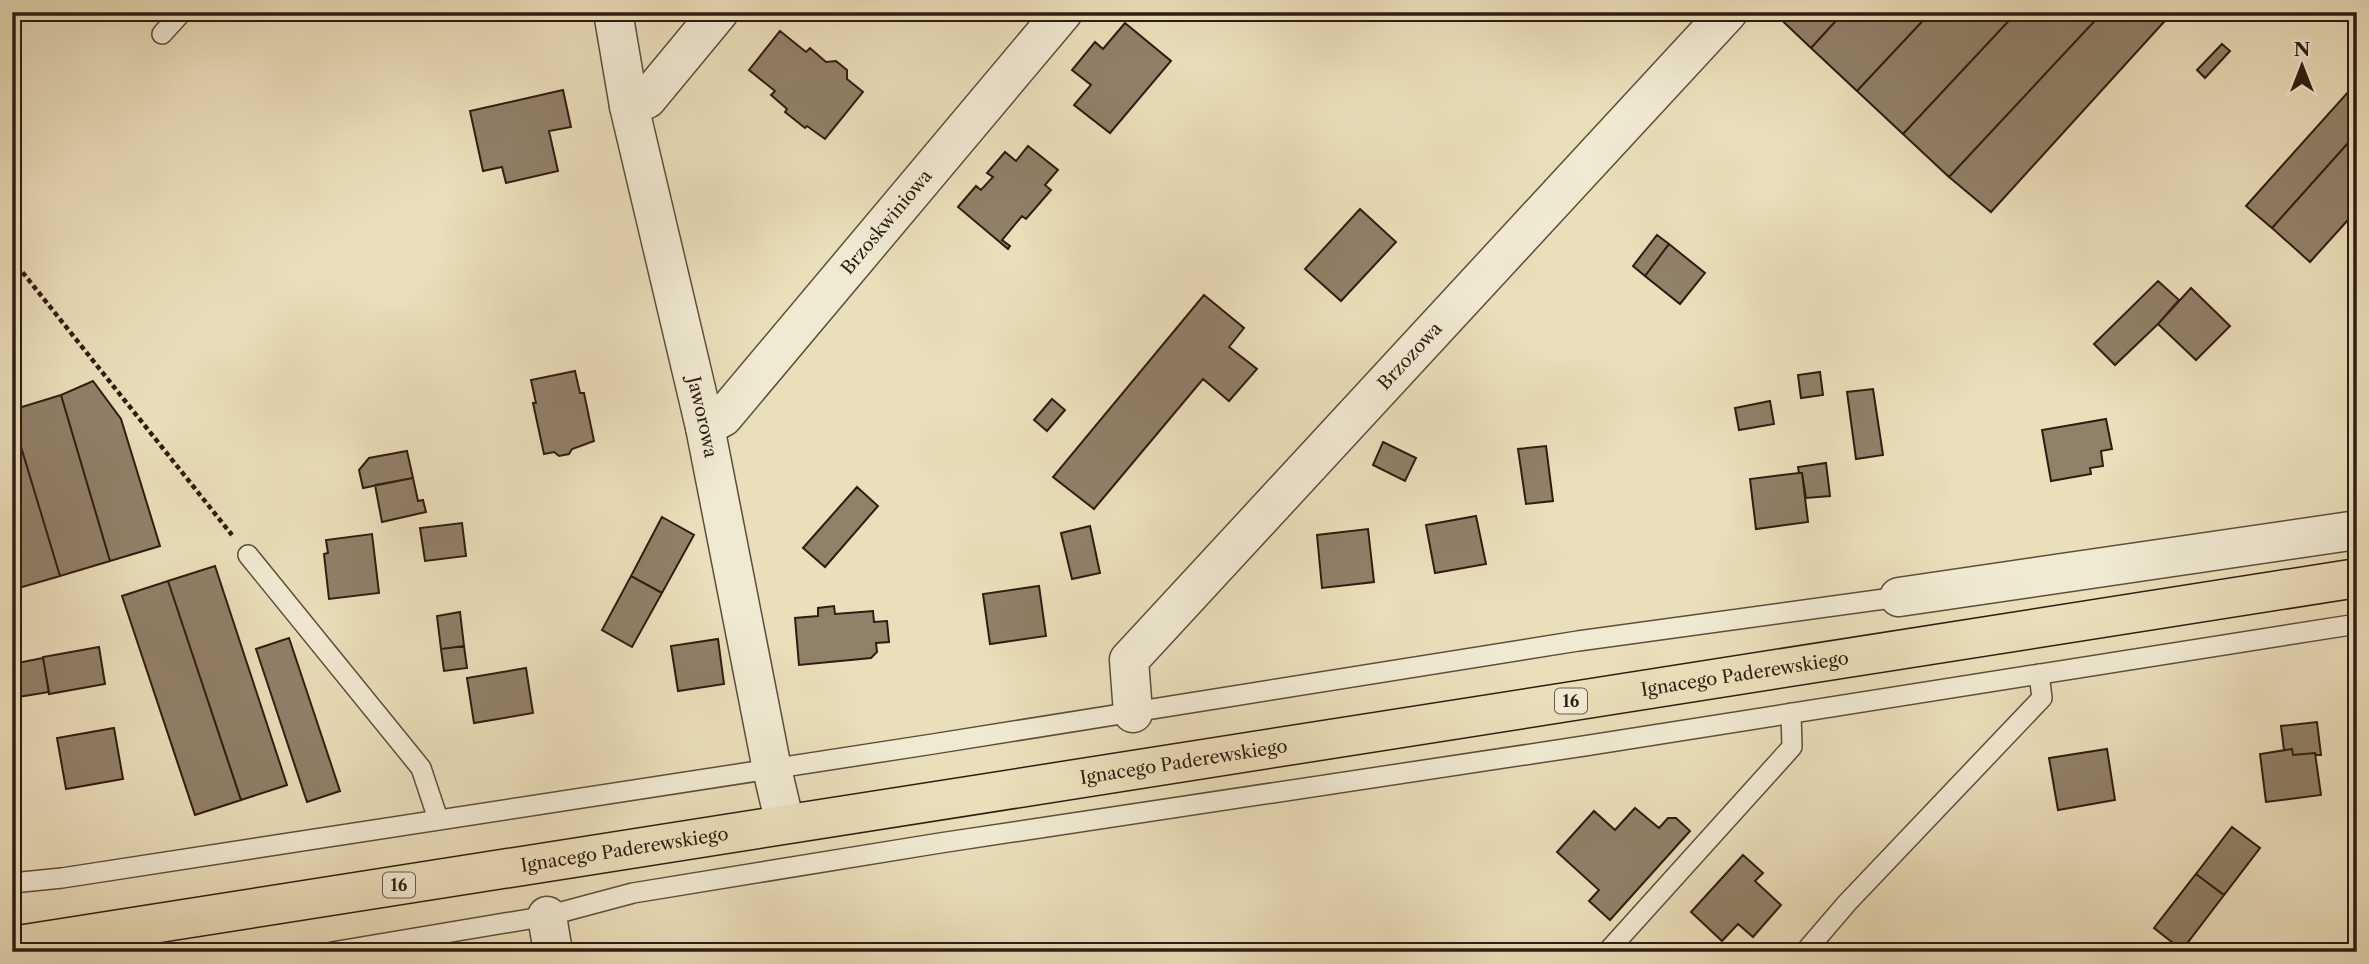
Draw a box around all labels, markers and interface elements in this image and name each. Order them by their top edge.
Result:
north arrow [2268,32,2338,102]
text: N [2294,38,2310,61]
street label: Brzoskwiniowa [836,165,937,279]
street label: Brzozowa [1373,317,1447,394]
street label: Jaworowa [682,371,722,460]
street label: Ignacego Paderewskiego [1639,647,1850,701]
road number: 16 [1555,688,1587,714]
street label: Ignacego Paderewskiego [1078,735,1289,789]
street label: Ignacego Paderewskiego [519,823,730,877]
road number: 16 [383,872,415,898]

